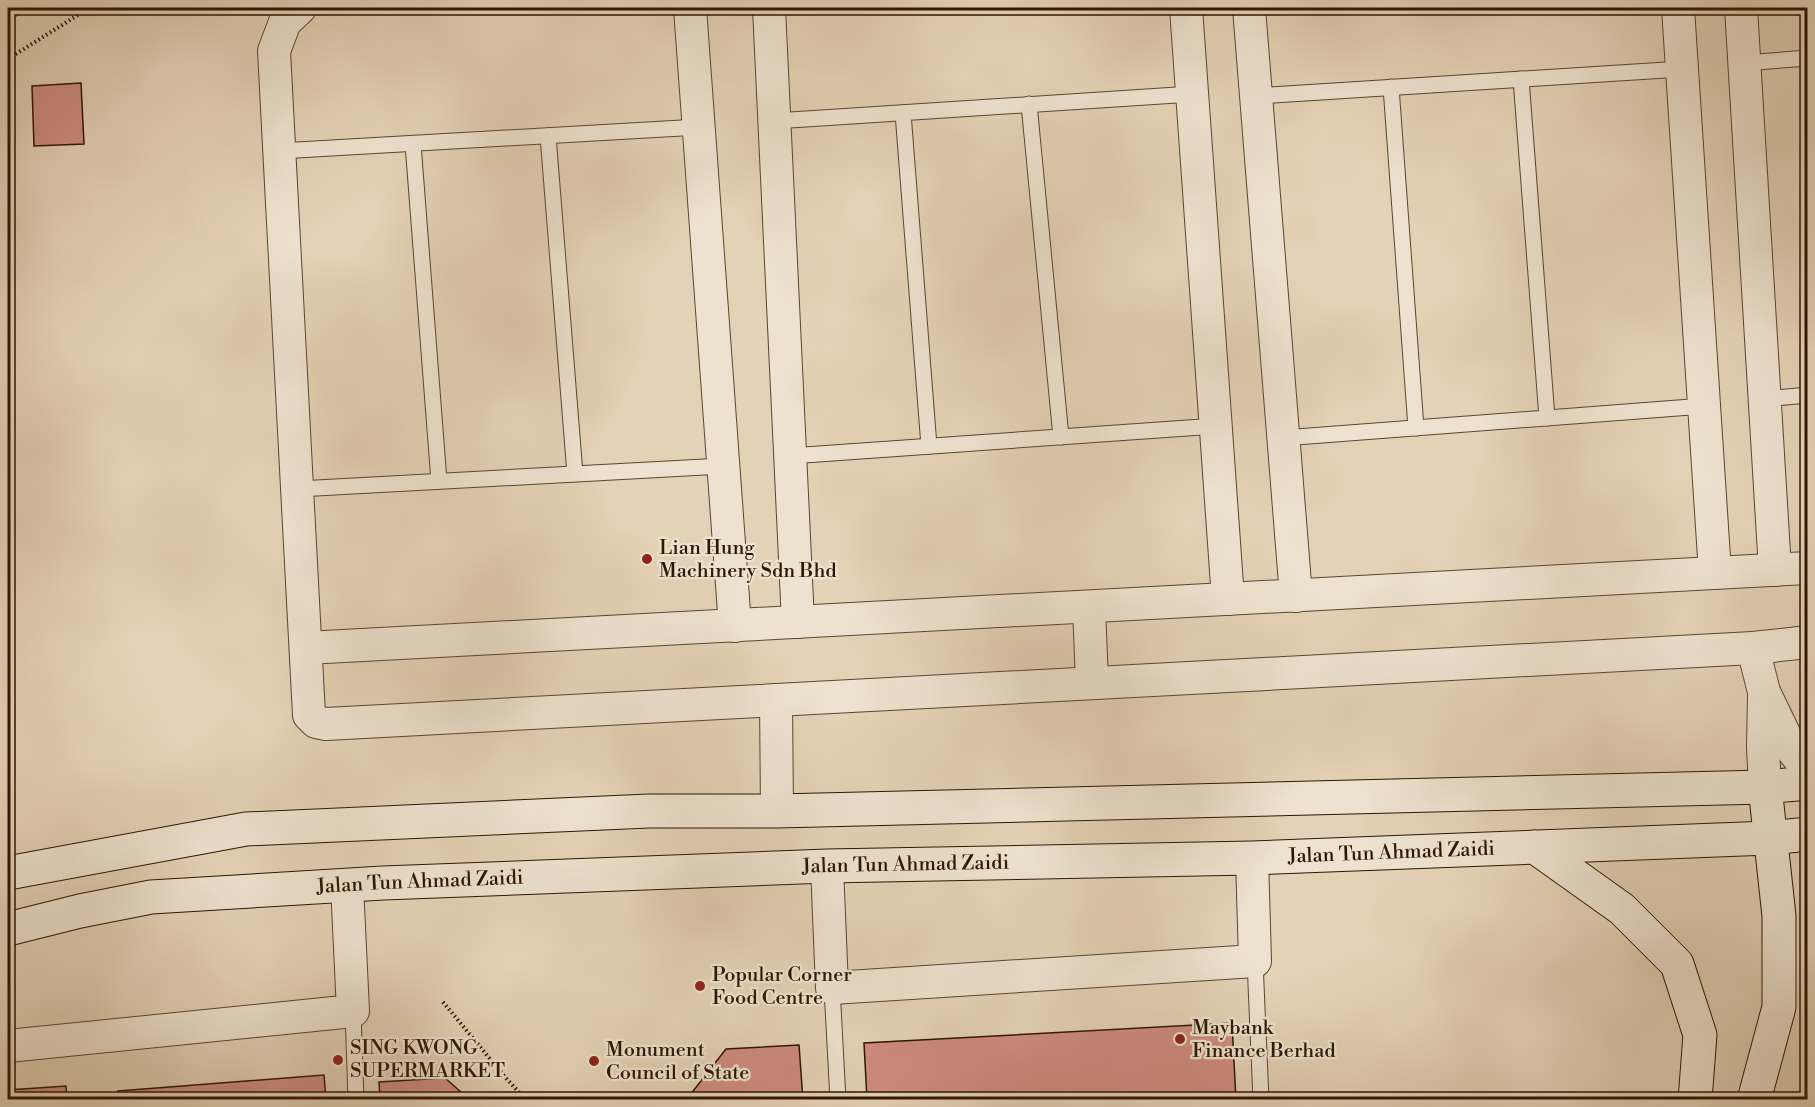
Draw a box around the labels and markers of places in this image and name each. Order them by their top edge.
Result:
place label: Lian Hung Machinery Sdn Bhd [659,536,837,584]
marker: Lian Hung Machinery Sdn Bhd [640,552,654,566]
place label: Popular Corner Food Centre [712,963,852,1011]
marker: Popular Corner Food Centre [693,979,707,993]
place label: Maybank Finance Berhad [1192,1016,1336,1064]
marker: Maybank Finance Berhad [1173,1032,1187,1046]
place label: SING KWONG SUPERMARKET [350,1036,505,1084]
place label: Monument Council of State [606,1038,749,1086]
marker: SING KWONG SUPERMARKET [331,1053,345,1067]
marker: Monument Council of State [587,1054,601,1068]

